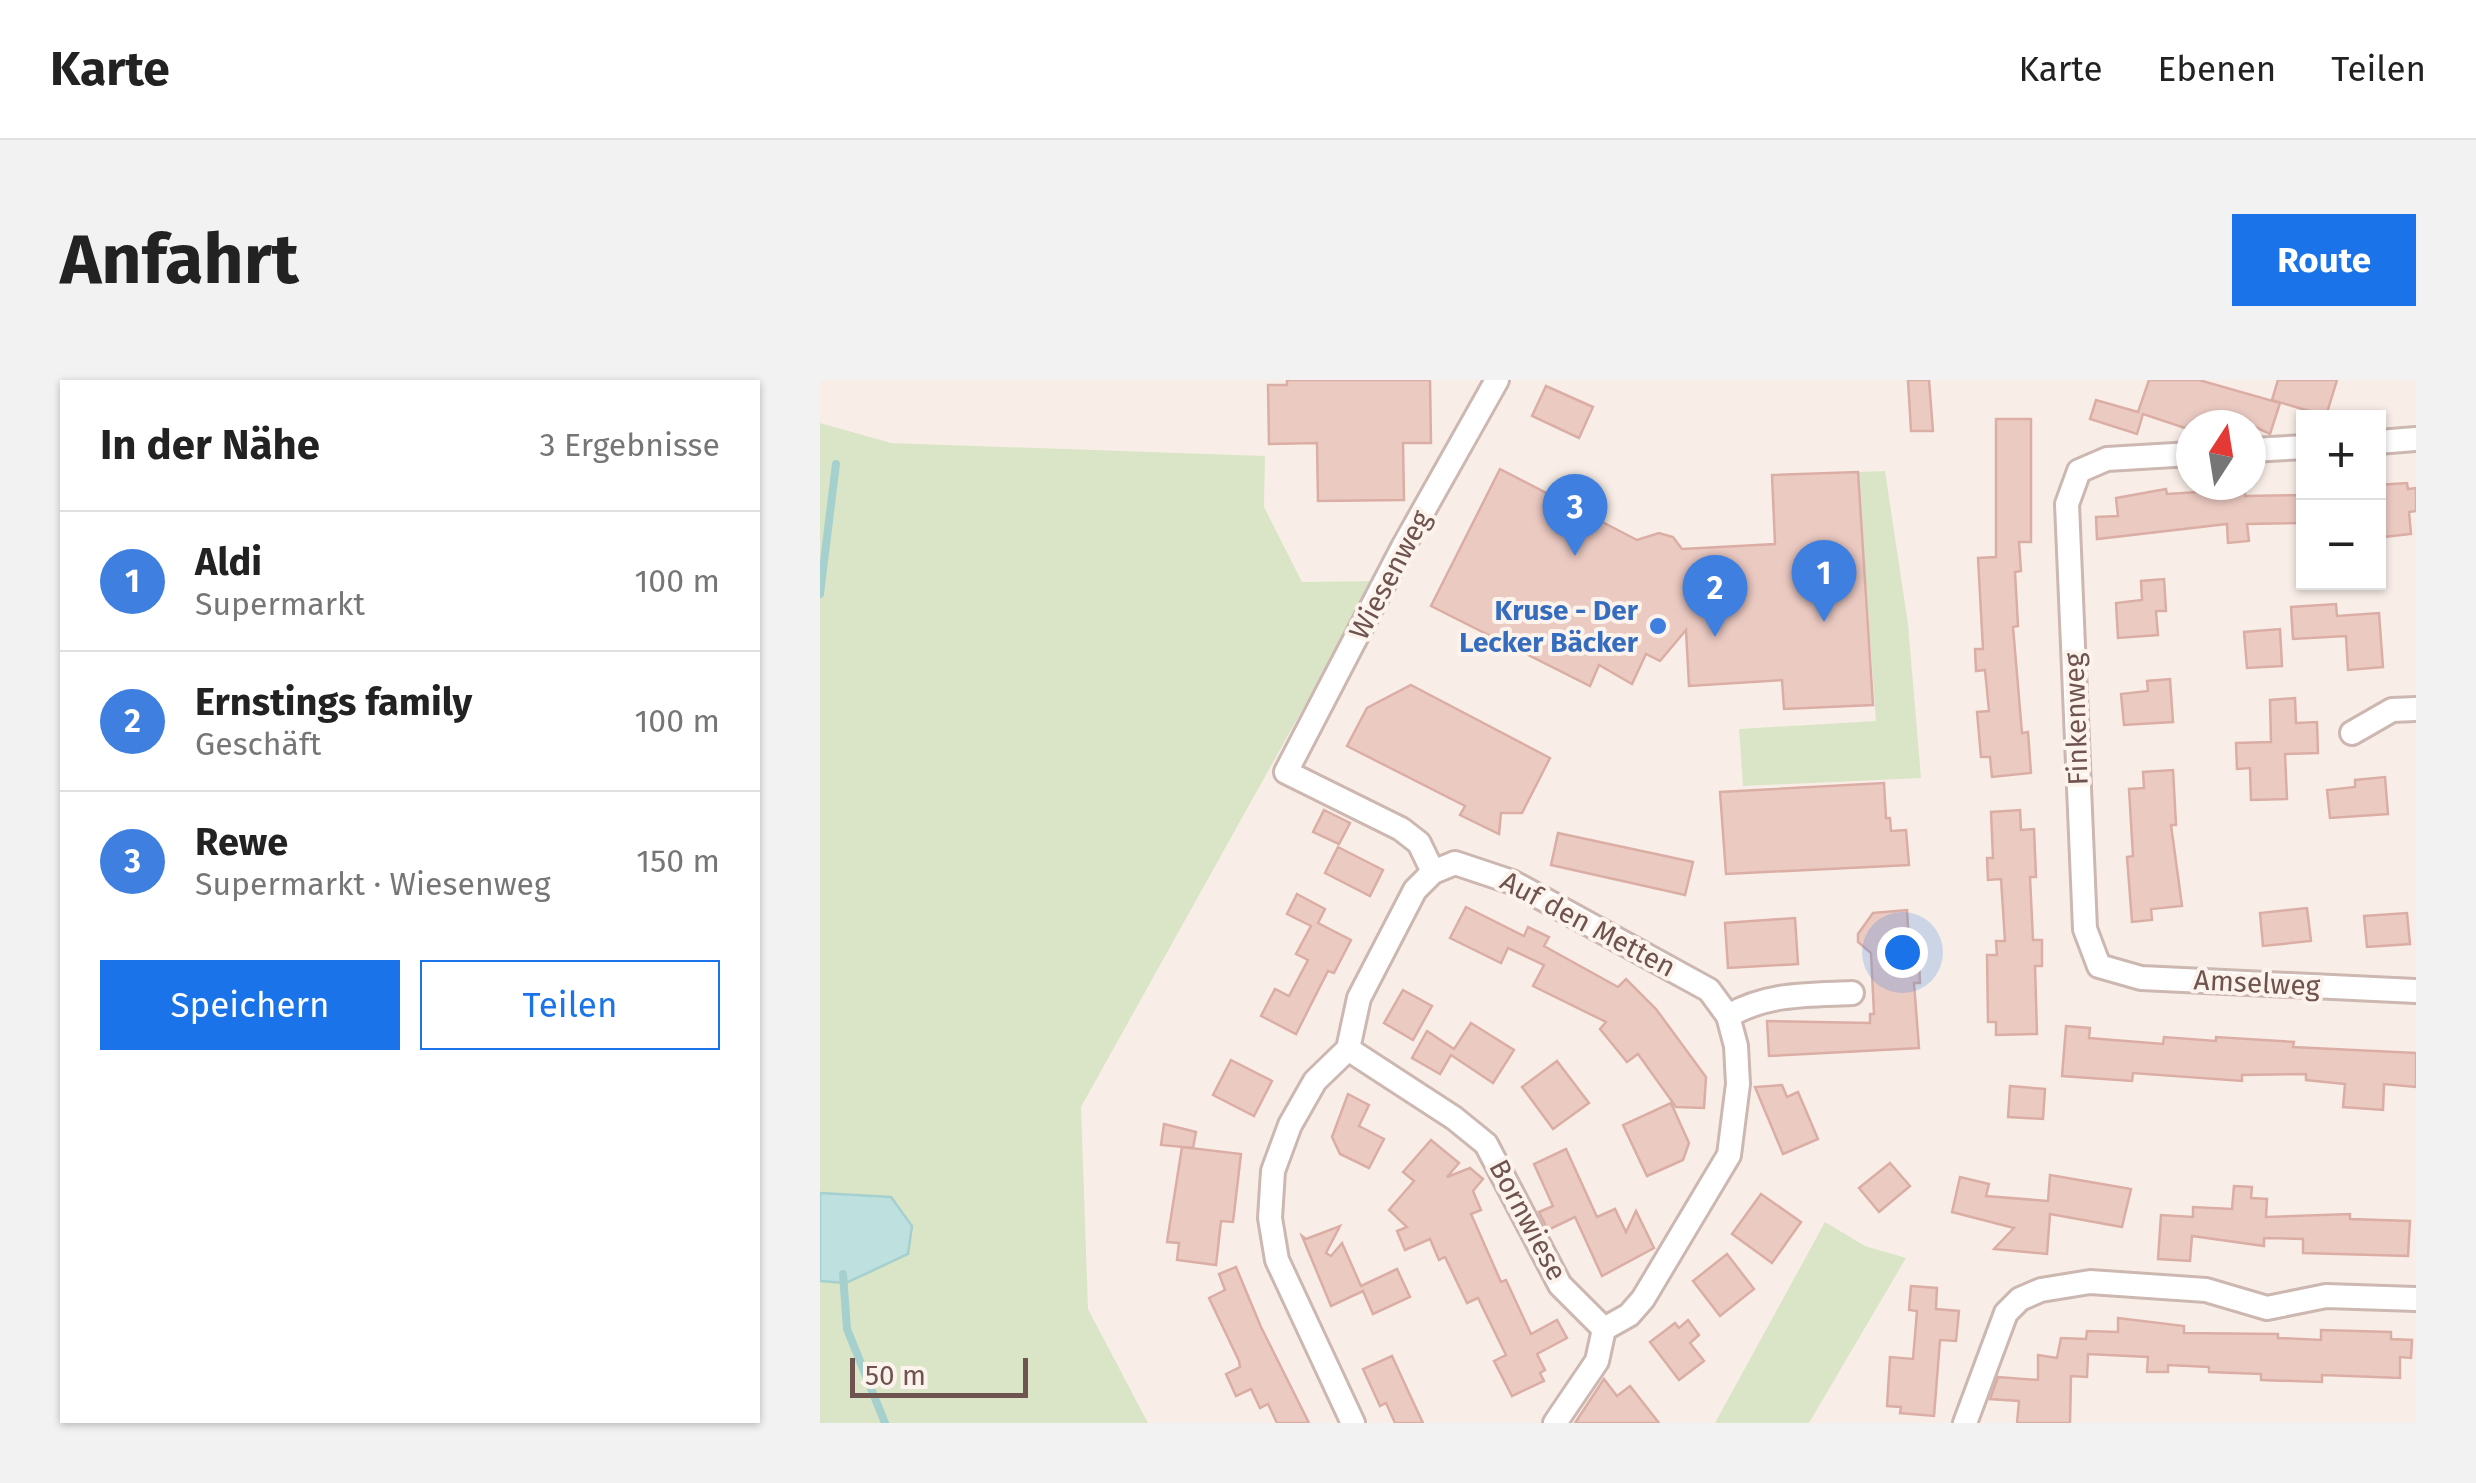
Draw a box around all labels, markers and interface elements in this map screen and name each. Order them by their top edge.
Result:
text: Karte [50,40,170,98]
text: Karte [2018,48,2103,90]
text: Ebenen [2158,48,2276,90]
text: Teilen [2331,48,2426,90]
button: Route [2232,214,2416,306]
text: Anfahrt [60,218,299,302]
north arrow [2176,410,2266,500]
map controls [2296,410,2386,590]
button: + [2296,410,2386,500]
text: In der Nähe [100,420,320,470]
text: 3 Ergebnisse [540,426,720,464]
pin: 3 [1542,474,1608,556]
button: − [2296,500,2386,590]
street label: Wiesenweg [1342,505,1438,645]
text: Aldi [195,539,262,585]
pin: 1 [1792,540,1856,622]
pin: 2 [1682,554,1748,637]
text: 1 [125,562,140,600]
text: 100 m [635,562,720,600]
text: Supermarkt [195,585,365,623]
place label: Kruse - Der Lecker Bäcker [1459,594,1639,659]
marker: Kruse - Der Lecker Bäcker [1647,615,1669,637]
street label: Finkenweg [2057,652,2095,786]
text: Ernstings family [195,679,472,725]
text: 2 [124,702,141,740]
text: 100 m [635,702,720,740]
text: Geschäft [195,725,321,763]
text: Rewe [195,819,288,865]
text: 3 [124,842,141,880]
text: 150 m [636,842,720,880]
street label: Auf den Metten [1495,864,1681,984]
text: Supermarkt · Wiesenweg [195,865,551,903]
your location [1877,927,1928,978]
button: Speichern [100,960,400,1050]
button: Teilen [420,960,720,1050]
street label: Amselweg [2193,963,2321,1003]
street label: Bornwiese [1482,1154,1574,1286]
scale bar [850,1353,1028,1398]
text: 50 m [865,1359,926,1392]

